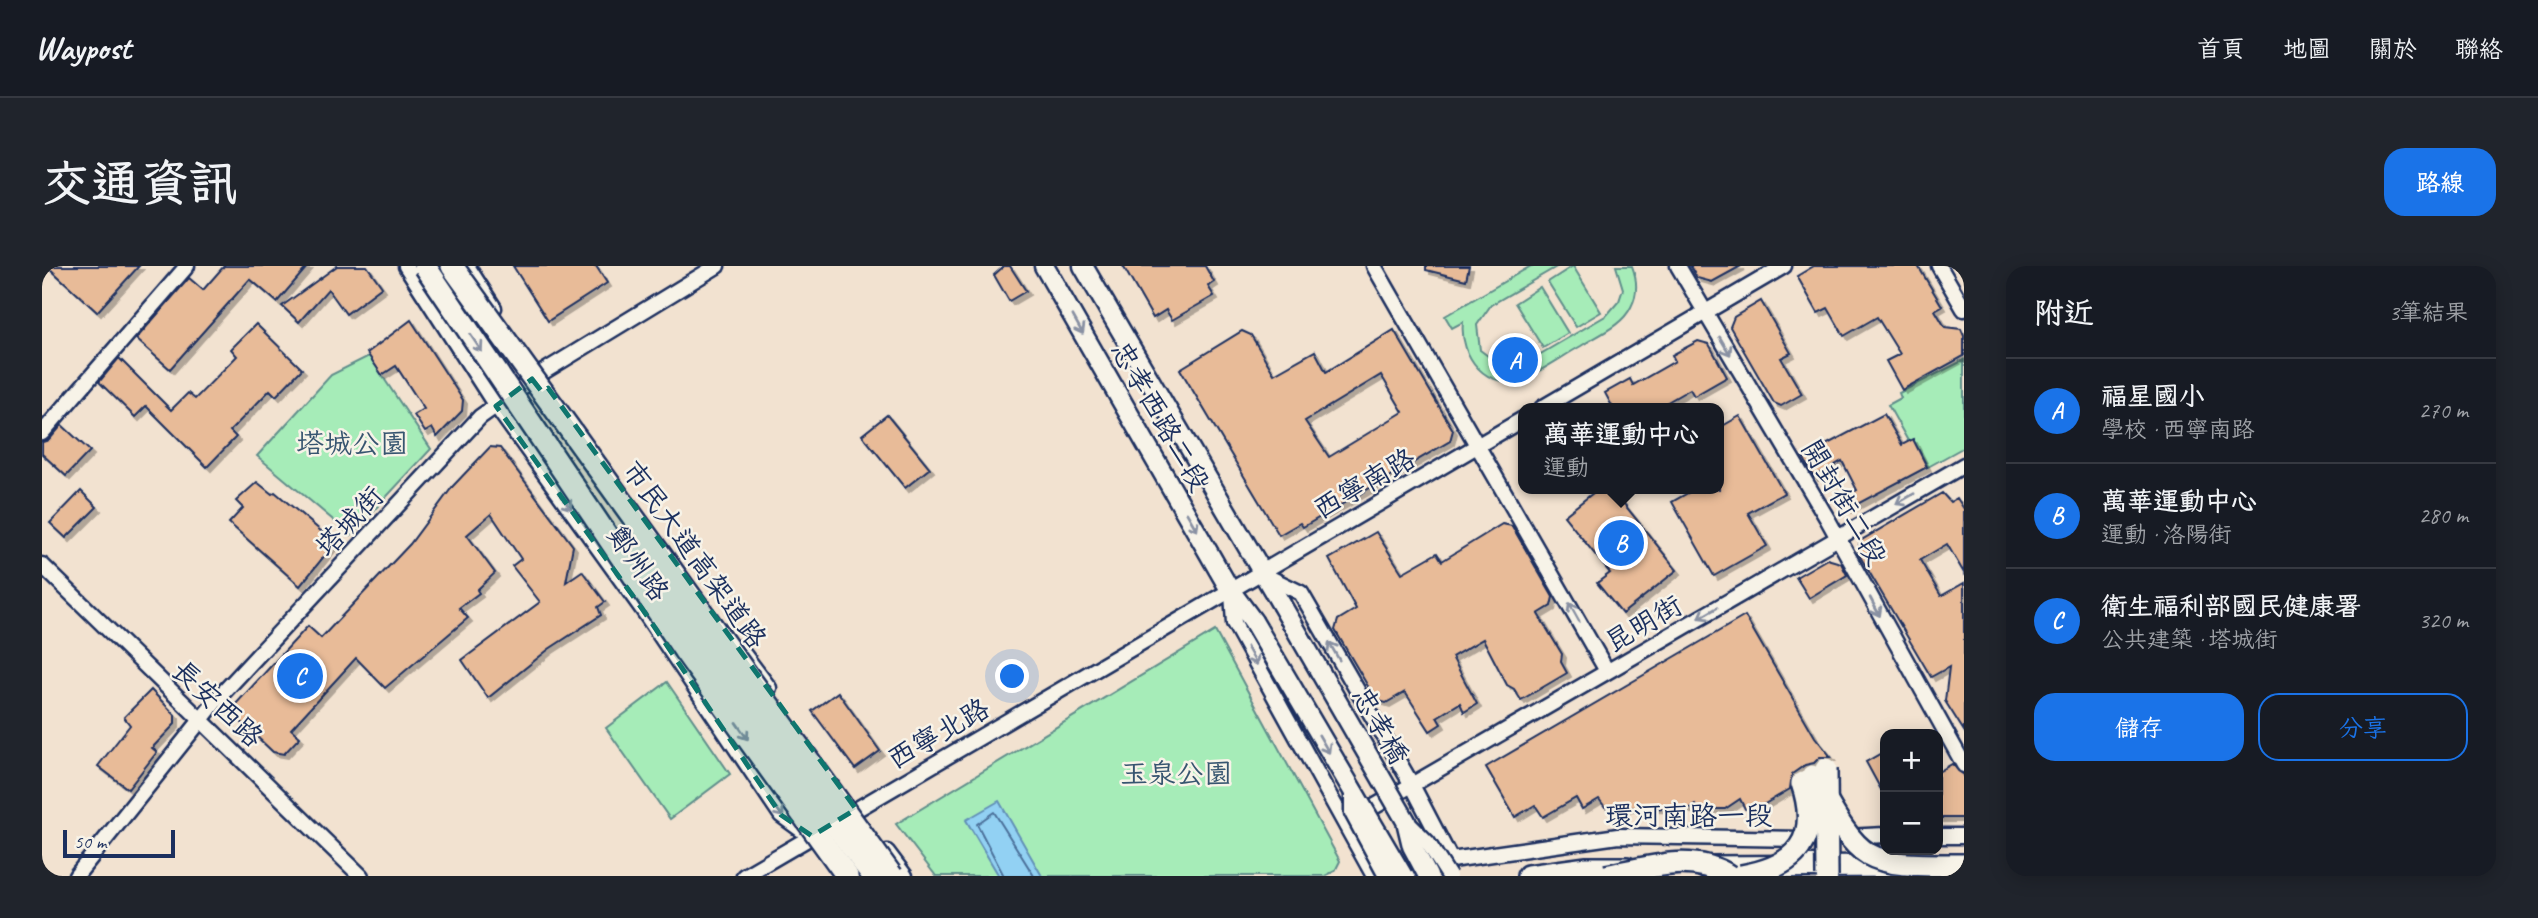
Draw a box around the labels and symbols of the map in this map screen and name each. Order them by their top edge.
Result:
one-way arrow [1071,315,1085,335]
one-way arrow [469,333,483,352]
pin: A [1492,334,1538,386]
street label: 忠孝西路二段 [1103,335,1218,498]
one-way arrow [1718,335,1732,355]
park label: 塔城公園 [296,426,408,461]
street label: 開封街二段 [1794,433,1895,572]
street label: 西寧南路 [1307,440,1422,527]
street label: 市民大道高架道路 [615,453,775,655]
street label: 塔城街 [308,479,391,564]
one-way arrow [557,491,572,510]
one-way arrow [1895,493,1916,506]
one-way arrow [1185,512,1199,532]
pin: B [1598,517,1644,569]
street label: 鄭州路 [600,519,677,608]
street label: 昆明街 [1598,587,1688,660]
one-way arrow [1868,596,1882,616]
one-way arrow [1567,602,1580,623]
one-way arrow [1699,606,1719,620]
one-way arrow [1327,641,1340,662]
one-way arrow [1246,645,1259,666]
pin: C [277,650,323,702]
street label: 長安西路 [165,652,271,754]
your location [995,659,1029,693]
street label: 忠孝橋 [1344,680,1417,770]
street label: 西寧北路 [881,690,996,777]
one-way arrow [735,721,749,740]
one-way arrow [1317,733,1331,753]
park label: 玉泉公園 [1120,756,1232,791]
street label: 環河南路一段 [1605,798,1773,833]
one-way arrow [770,799,785,817]
scale bar [63,827,175,859]

